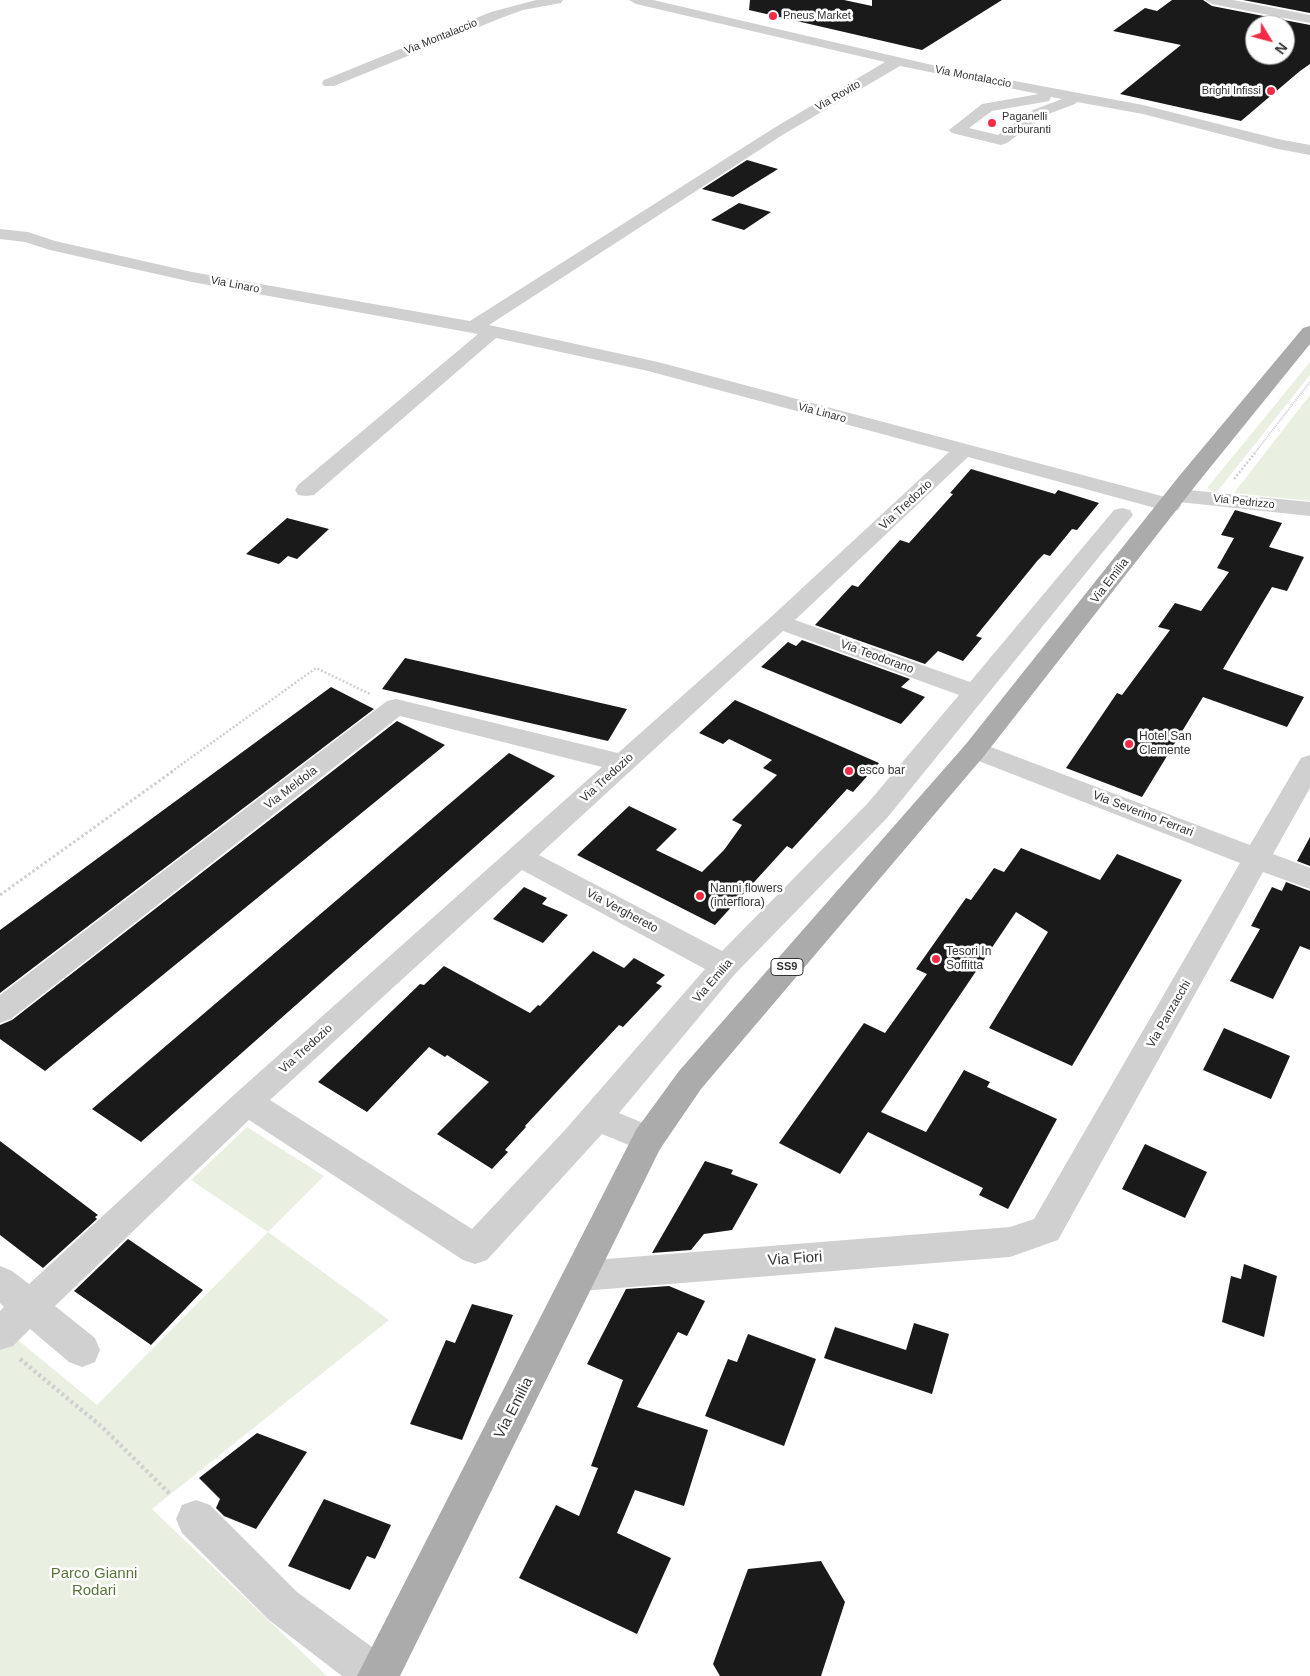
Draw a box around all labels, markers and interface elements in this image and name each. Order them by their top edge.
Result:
place label: Pneus Market [783,9,851,23]
marker: Pneus Market [767,10,779,22]
north arrow [1245,15,1295,65]
street label: Via Montalaccio [403,16,479,58]
text: N [1272,40,1291,57]
street label: Via Montalaccio [934,63,1012,91]
street label: Via Rovito [813,78,863,114]
place label: Brighi Infissi [1202,84,1261,98]
marker: Brighi Infissi [1265,85,1277,97]
place label: Paganelli carburanti [1002,110,1051,136]
marker: Paganelli carburanti [986,117,998,129]
street label: Via Linaro [210,274,260,296]
street label: Via Linaro [796,400,848,426]
street label: Via Tredozio [877,477,935,533]
street label: Via Pedrizzo [1213,492,1275,512]
street label: Via Emilia [1088,556,1132,606]
street label: Via Teodorano [838,637,916,677]
place label: Hotel San Clemente [1139,730,1192,758]
marker: Hotel San Clemente [1123,738,1135,750]
street label: Via Tredozio [577,750,637,806]
street label: Via Meldola [262,763,320,813]
place label: esco bar [859,764,905,778]
marker: esco bar [843,765,855,777]
street label: Via Severino Ferrari [1091,788,1195,840]
place label: Nanni flowers (interflora) [710,882,783,910]
street label: Via Verghereto [584,886,660,936]
marker: Nanni flowers (interflora) [694,890,706,902]
place label: Tesori In Soffitta [946,945,991,973]
marker: Tesori In Soffitta [930,953,942,965]
street label: Via Emilia [690,956,736,1006]
road number: SS9 [771,959,803,976]
street label: Via Panzacchi [1144,978,1194,1050]
street label: Via Tredozio [276,1021,336,1077]
street label: Via Fiori [767,1248,823,1270]
street label: Via Emilia [491,1374,537,1442]
park label: Parco Gianni Rodari [51,1565,137,1600]

